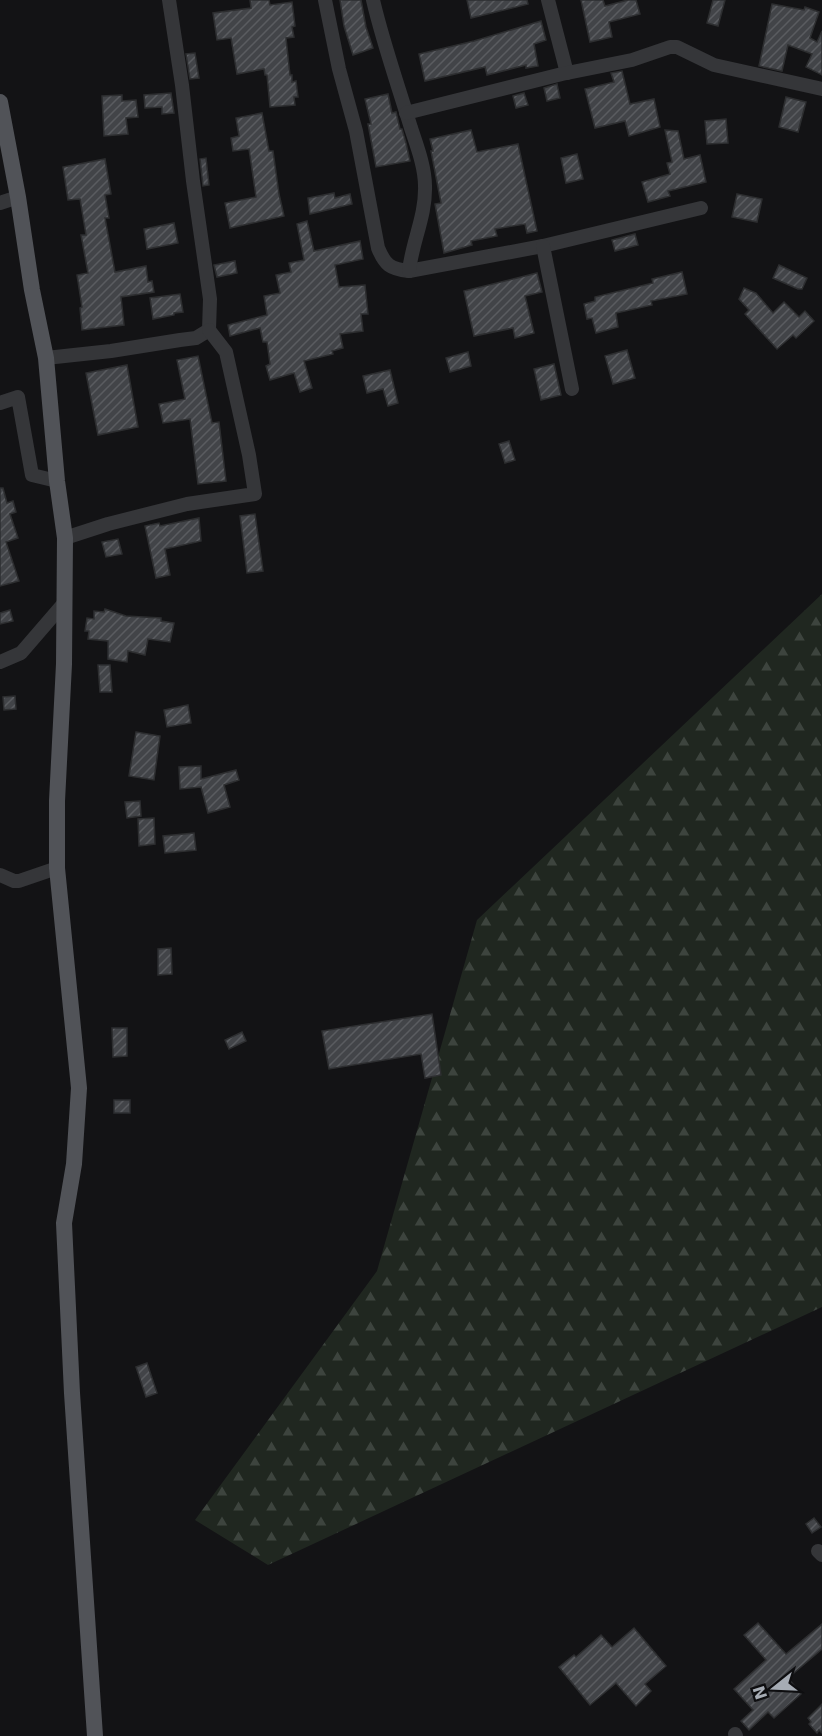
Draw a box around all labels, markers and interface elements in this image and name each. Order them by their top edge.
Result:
north arrow [744,1658,804,1718]
text: N [749,1683,771,1702]

